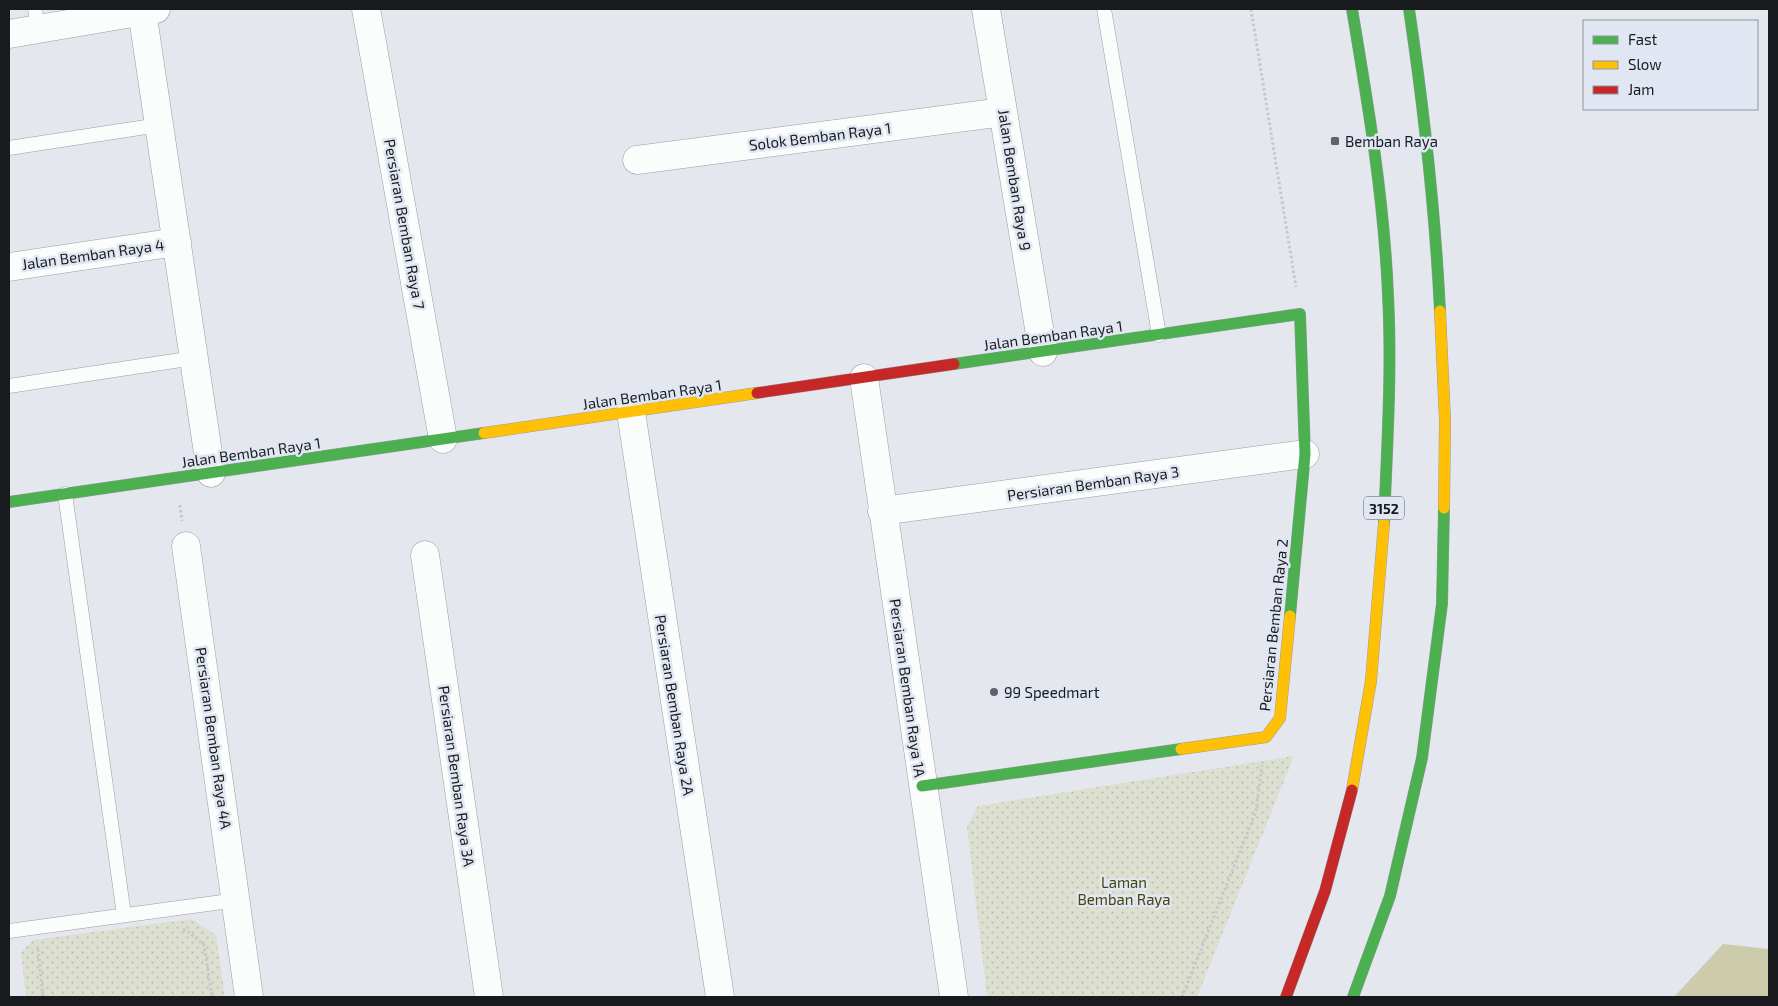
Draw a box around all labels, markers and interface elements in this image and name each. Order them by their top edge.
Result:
legend [1583,20,1758,110]
text: Fast [1628,30,1658,48]
text: Slow [1628,55,1662,73]
text: Jam [1628,80,1654,98]
street label: Jalan Bemban Raya 9 [995,108,1035,252]
street label: Solok Bemban Raya 1 [748,118,892,154]
place label: Bemban Raya [1345,132,1438,150]
marker: Bemban Raya [1329,135,1341,147]
street label: Persiaran Bemban Raya 7 [381,137,429,311]
street label: Jalan Bemban Raya 4 [21,235,165,273]
street label: Jalan Bemban Raya 1 [982,316,1124,354]
street label: Jalan Bemban Raya 1 [581,375,723,413]
street label: Jalan Bemban Raya 1 [180,433,322,471]
street label: Persiaran Bemban Raya 3 [1006,462,1180,504]
road number: 3152 [1364,496,1404,520]
street label: Persiaran Bemban Raya 2 [1255,538,1291,712]
street label: Persiaran Bemban Raya 1A [887,597,930,779]
street label: Persiaran Bemban Raya 2A [652,613,698,797]
street label: Persiaran Bemban Raya 4A [192,646,236,831]
place label: 99 Speedmart [1004,683,1100,701]
street label: Persiaran Bemban Raya 3A [435,684,479,868]
marker: 99 Speedmart [988,686,1000,698]
park label: Laman Bemban Raya [1078,873,1170,908]

